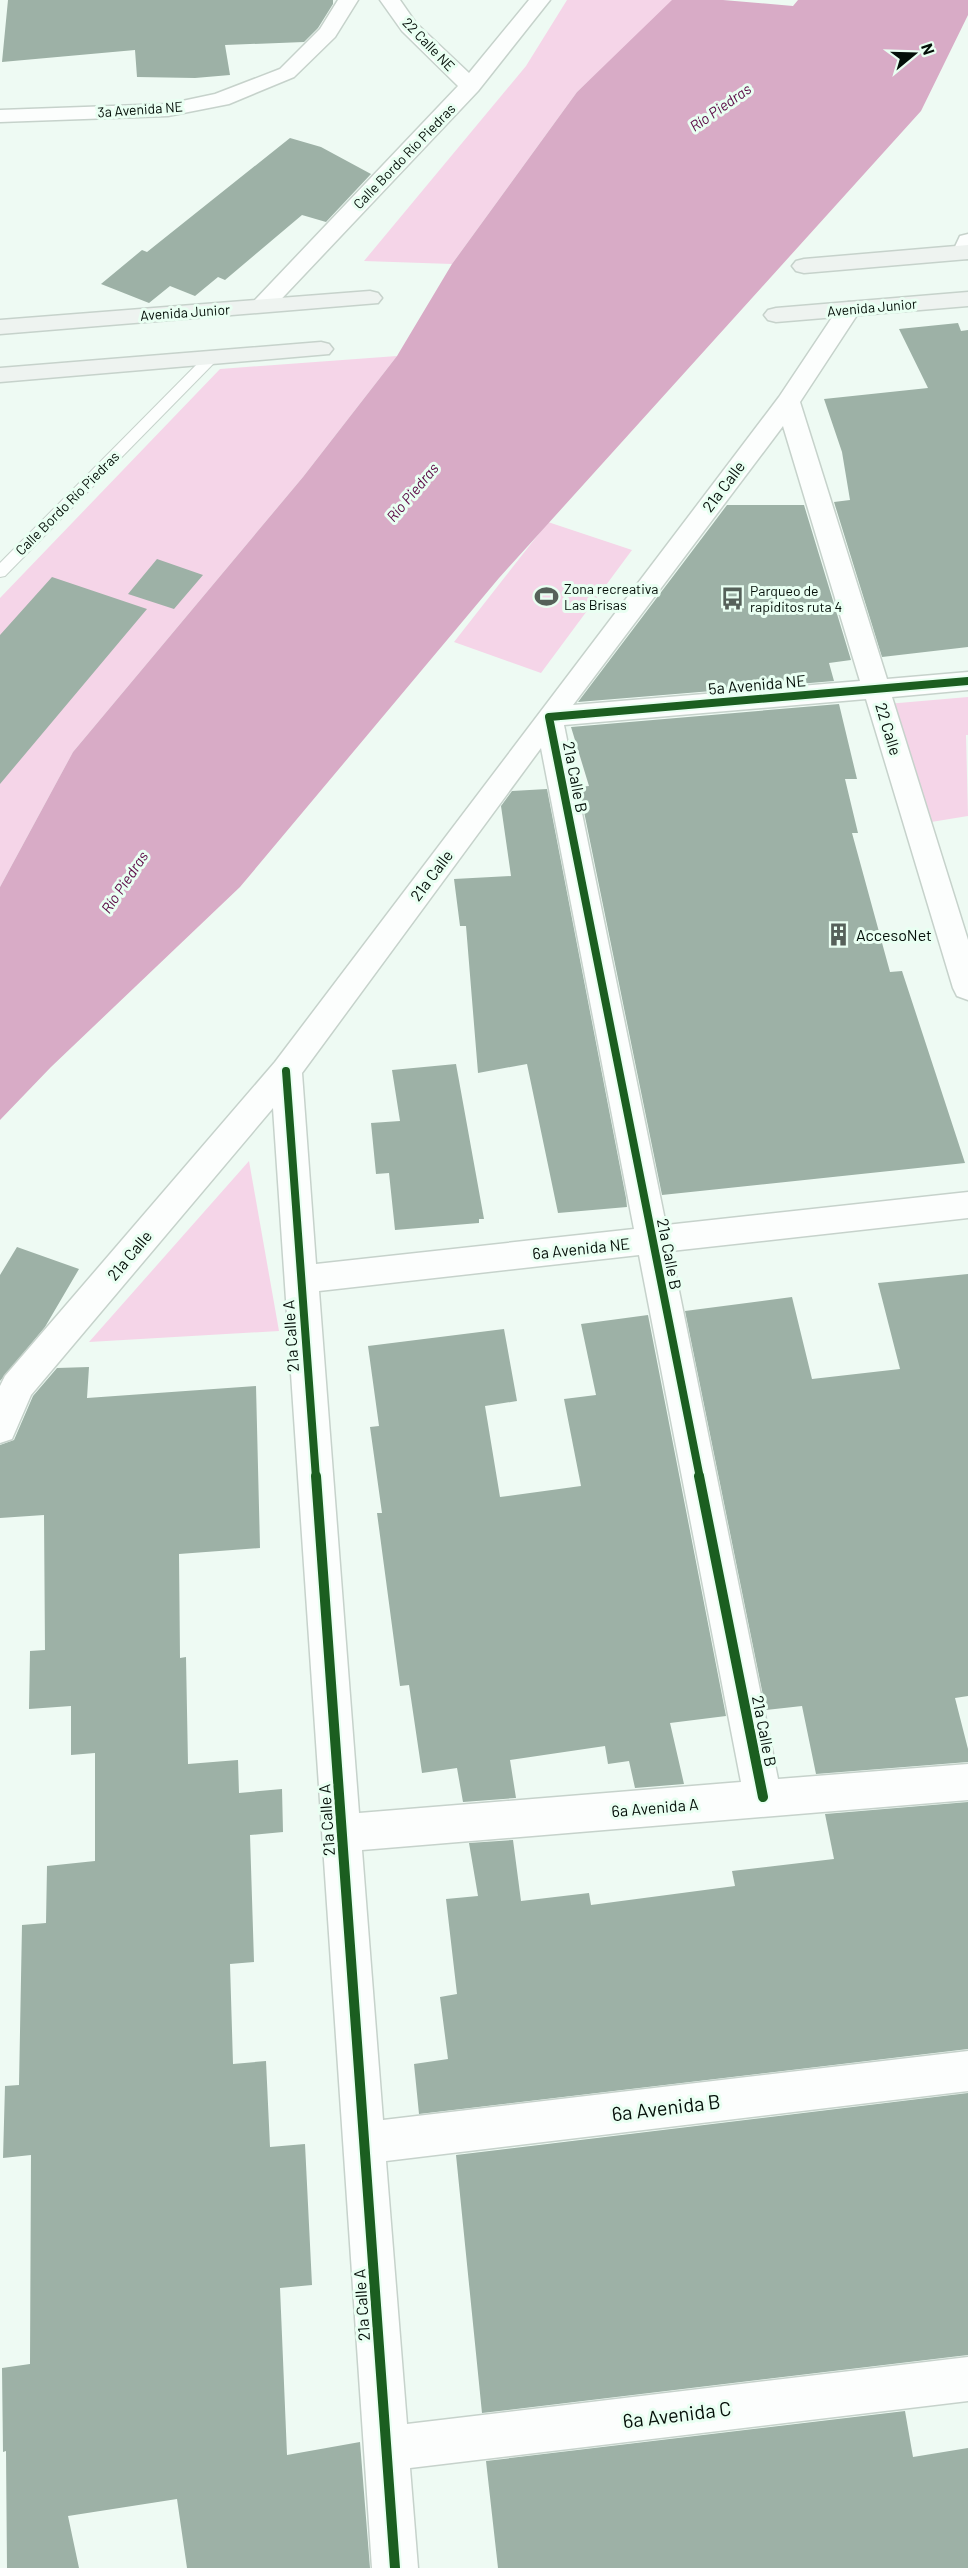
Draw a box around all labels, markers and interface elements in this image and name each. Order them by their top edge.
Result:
street label: 22 Calle NE [399,14,459,74]
north arrow [884,24,944,84]
text: N [918,41,939,57]
water label: Río Piedras [686,79,754,135]
street label: 3a Avenida NE [97,98,183,120]
street label: Calle Bordo Río Piedras [349,100,459,212]
street label: Avenida Junior [826,295,918,319]
street label: Avenida Junior [139,300,231,324]
street label: Calle Bordo Río Piedras [12,447,123,558]
street label: 21a Calle [698,457,748,515]
water label: Río Piedras [382,459,442,525]
place label: Zona recreativa Las Brisas [564,580,658,613]
place label: Parqueo de rapiditos ruta 4 [750,582,842,615]
sports icon: Zona recreativa Las Brisas [533,583,559,609]
bus stop icon: Parqueo de rapiditos ruta 4 [719,585,745,611]
street label: 5a Avenida NE [707,670,807,698]
street label: 22 Calle [872,700,906,758]
street label: 21a Calle B [560,740,592,814]
street label: 21a Calle [406,846,456,904]
water label: Río Piedras [97,848,151,916]
building icon: AccesoNet [825,921,851,947]
place label: AccesoNet [856,925,932,944]
street label: 21a Calle B [654,1217,686,1291]
street label: 21a Calle [103,1226,155,1284]
street label: 6a Avenida NE [531,1233,631,1263]
street label: 21a Calle A [278,1299,302,1373]
street label: 21a Calle B [749,1694,781,1768]
street label: 21a Calle A [314,1783,338,1857]
street label: 6a Avenida A [611,1794,700,1820]
street label: 6a Avenida B [610,2088,722,2126]
street label: 21a Calle A [349,2268,373,2342]
street label: 6a Avenida C [621,2395,733,2433]

